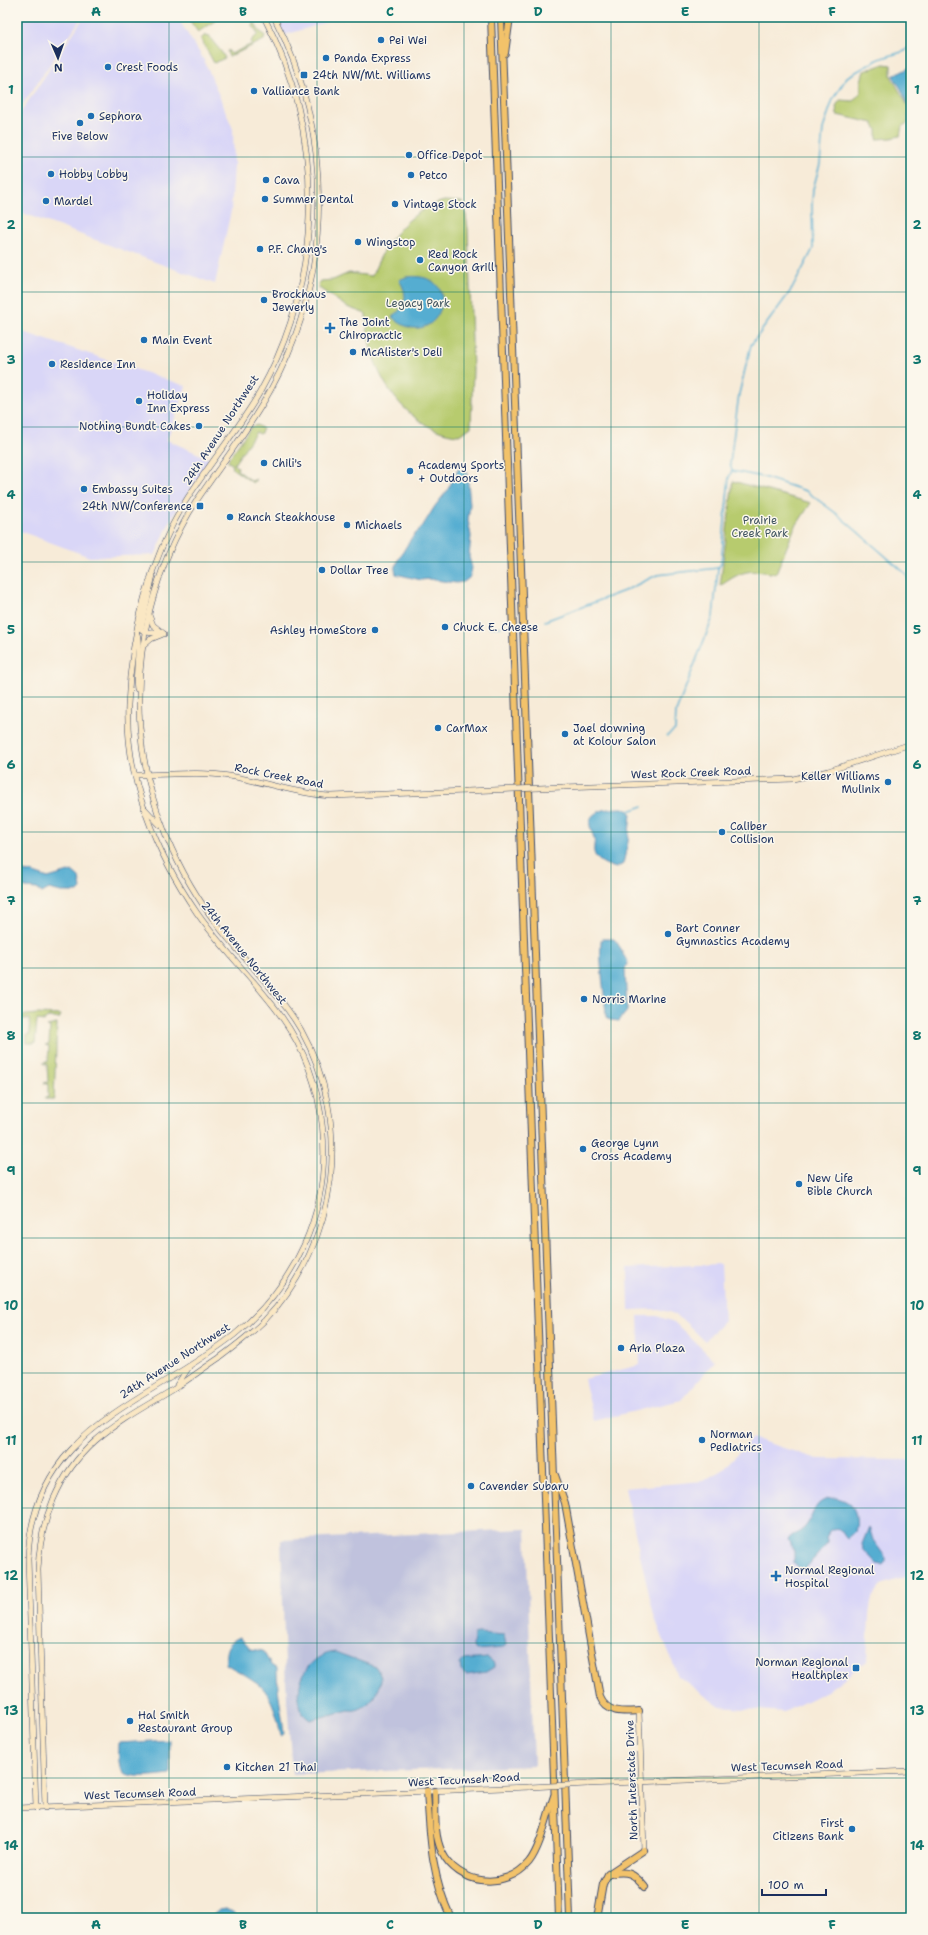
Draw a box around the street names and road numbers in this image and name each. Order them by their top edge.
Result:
street label: 24th Avenue Northwest [180,372,262,488]
street label: Rock Creek Road [233,760,325,792]
street label: West Rock Creek Road [631,763,751,783]
street label: 24th Avenue Northwest [198,898,290,1008]
street label: 24th Avenue Northwest [117,1320,233,1402]
street label: North Interstate Drive [622,1720,642,1840]
street label: West Tecumseh Road [731,1757,843,1775]
street label: West Tecumseh Road [408,1770,520,1790]
street label: West Tecumseh Road [84,1785,196,1803]

